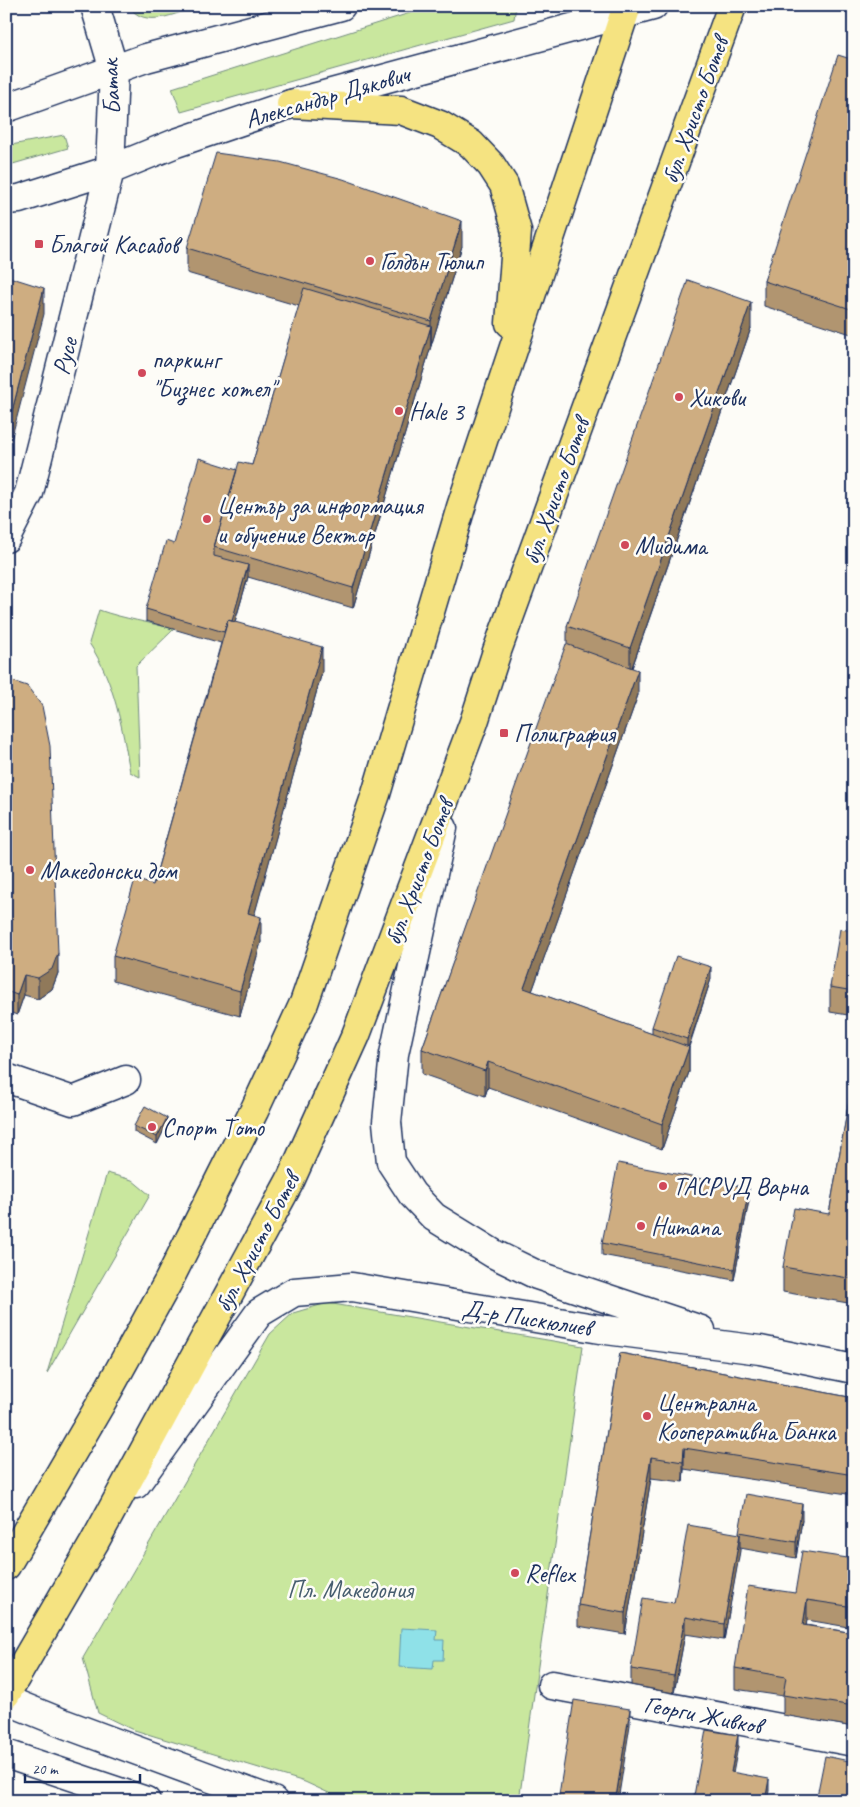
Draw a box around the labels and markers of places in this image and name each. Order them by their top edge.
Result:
place label: Благой Касабов [49,229,184,261]
marker: Благой Касабов [33,238,45,250]
place label: Голдън Тюлип [380,246,485,278]
marker: Голдън Тюлип [364,255,376,267]
place label: паркинг "Бизнес хотел" [152,344,280,406]
marker: паркинг "Бизнес хотел" [136,367,148,379]
place label: Хикови [689,382,747,414]
marker: Хикови [673,391,685,403]
place label: Hale 3 [409,396,465,428]
marker: Hale 3 [393,405,405,417]
place label: Център за информация и обучение Вектор [217,490,425,551]
marker: Център за информация и обучение Вектор [201,513,213,525]
place label: Мидима [635,530,709,562]
marker: Мидима [619,539,631,551]
place label: Полиграфия [514,718,617,750]
marker: Полиграфия [498,727,510,739]
place label: Македонски дом [40,855,178,887]
marker: Македонски дом [24,864,36,876]
place label: Спорт Тото [162,1112,265,1144]
marker: Спорт Тото [146,1121,158,1133]
place label: ТАСРУД Варна [673,1171,810,1203]
marker: ТАСРУД Варна [657,1180,669,1192]
place label: Humana [651,1211,723,1243]
marker: Humana [635,1220,647,1232]
place label: Централна Кооперативна Банка [657,1387,838,1448]
marker: Централна Кооперативна Банка [641,1410,653,1422]
place label: Reflex [525,1558,577,1590]
marker: Reflex [509,1567,521,1579]

